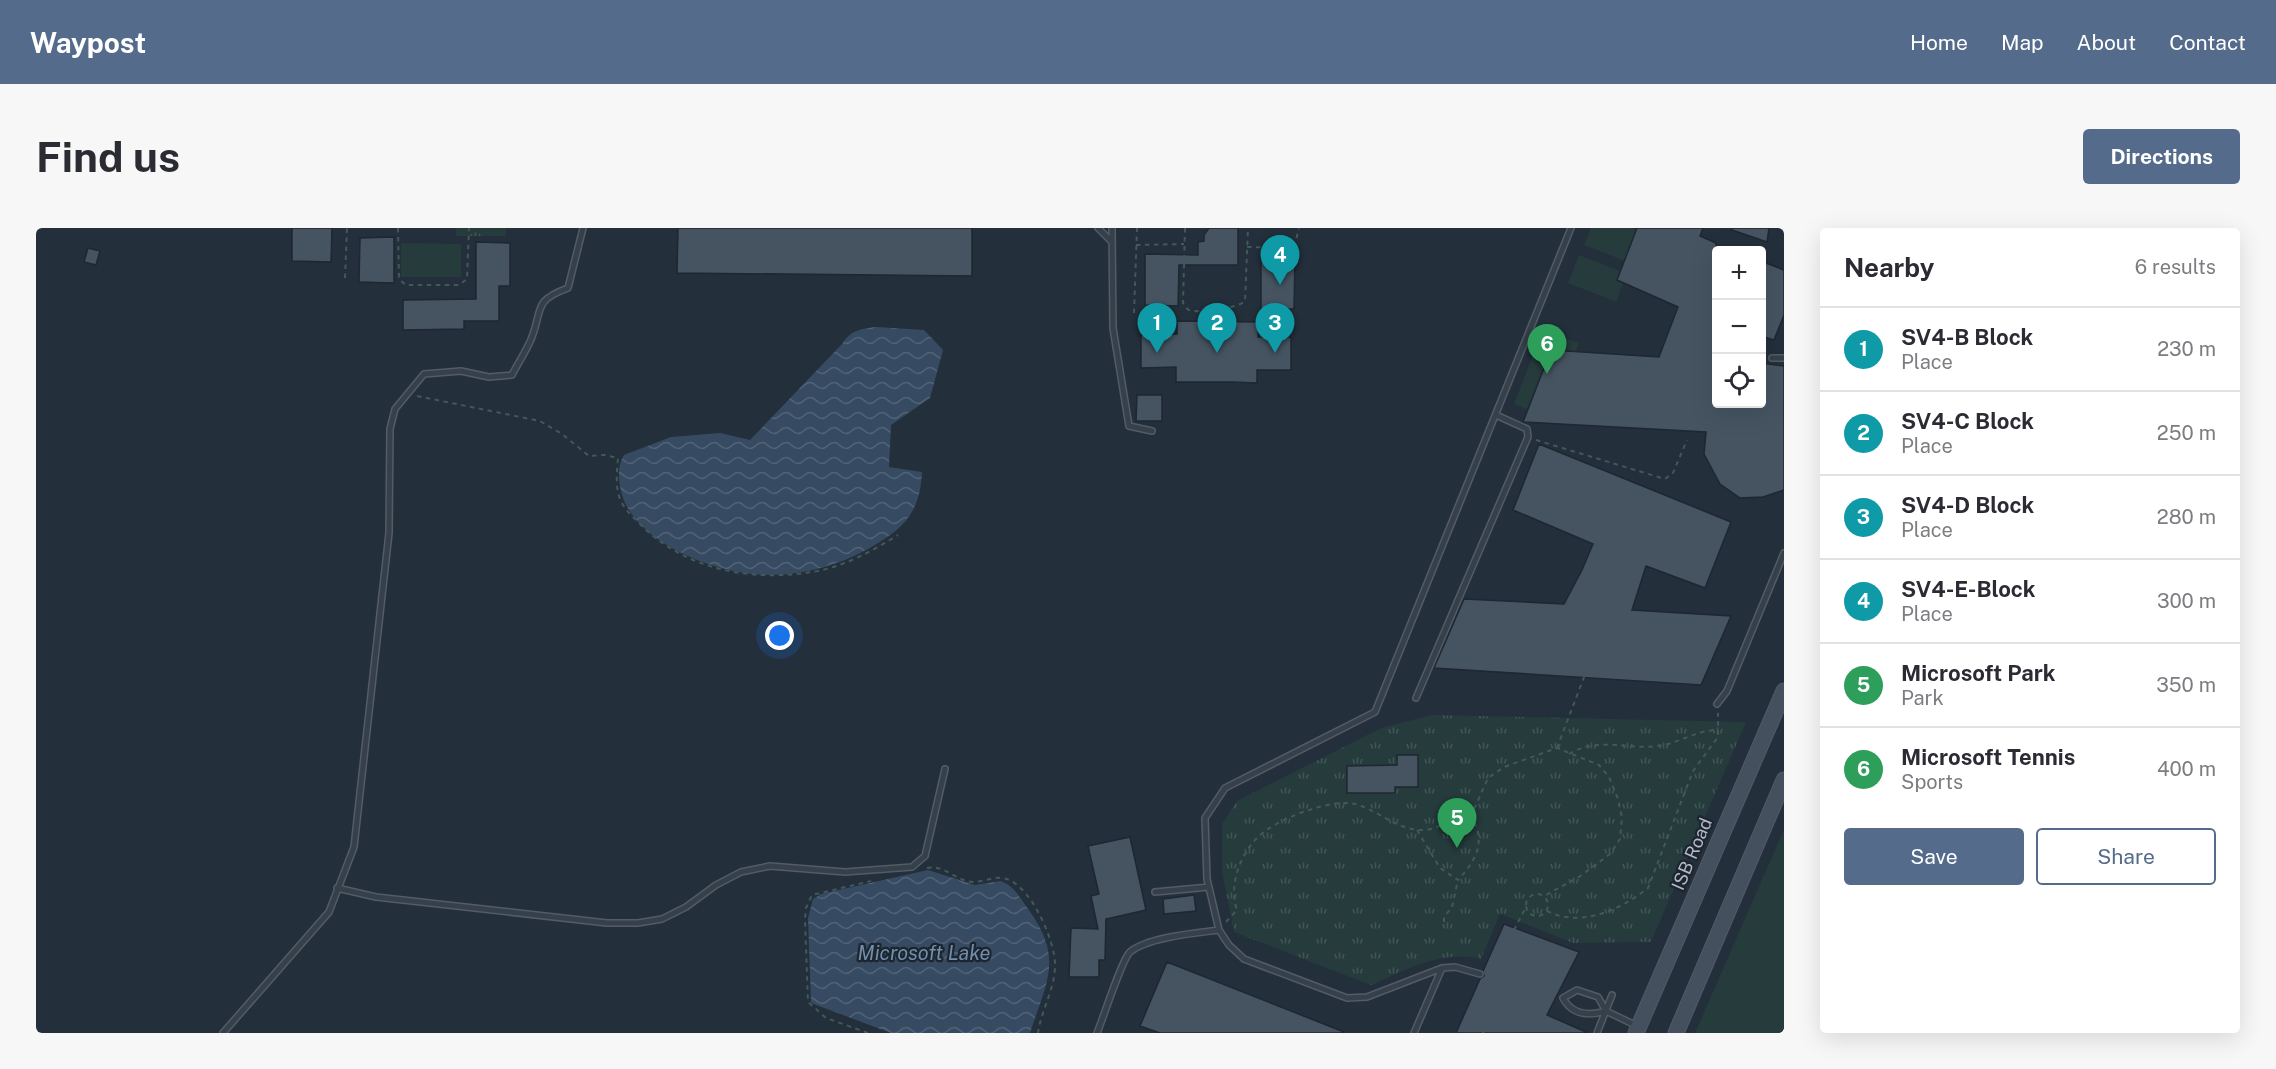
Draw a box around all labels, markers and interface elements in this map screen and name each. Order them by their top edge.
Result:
text: Waypost [30,26,146,59]
text: Home [1910,30,1968,55]
text: Map [2001,30,2044,55]
text: About [2077,30,2136,55]
text: Contact [2169,30,2246,55]
button: Directions [2083,129,2240,184]
text: Find us [36,132,180,181]
pin: 4 [1260,236,1300,285]
map controls [1712,246,1766,408]
button: + [1712,246,1766,300]
text: Nearby [1844,252,1934,283]
text: 6 results [2135,255,2216,279]
button: − [1712,300,1766,354]
pin: 1 [1138,304,1176,353]
pin: 2 [1198,304,1236,353]
pin: 3 [1256,304,1294,353]
pin: 6 [1528,324,1566,374]
text: SV4-B Block [1901,324,2033,350]
text: 1 [1859,337,1868,361]
text: 230 m [2157,337,2216,361]
text: Place [1901,350,1953,374]
button: locate [1712,354,1766,408]
text: SV4-C Block [1901,408,2034,434]
text: 2 [1857,421,1870,445]
text: 250 m [2157,421,2216,445]
text: Place [1901,434,1953,458]
text: SV4-D Block [1901,492,2034,518]
text: 3 [1857,505,1870,529]
text: 280 m [2157,505,2216,529]
text: Place [1901,518,1953,542]
text: SV4-E-Block [1901,576,2036,602]
text: 4 [1857,589,1870,613]
text: 300 m [2157,589,2216,613]
text: Place [1901,602,1953,626]
your location [765,621,794,650]
text: Microsoft Park [1901,660,2056,686]
text: 5 [1857,673,1870,697]
text: 350 m [2156,673,2216,697]
text: Park [1901,686,1944,710]
text: Microsoft Tennis [1901,744,2075,770]
text: 6 [1857,757,1870,781]
text: 400 m [2157,757,2216,781]
text: Sports [1901,770,1963,794]
pin: 5 [1438,798,1476,848]
street label: ISB Road [1667,815,1716,893]
button: Save [1844,828,2024,885]
button: Share [2036,828,2216,885]
water label: Microsoft Lake [858,941,991,965]

